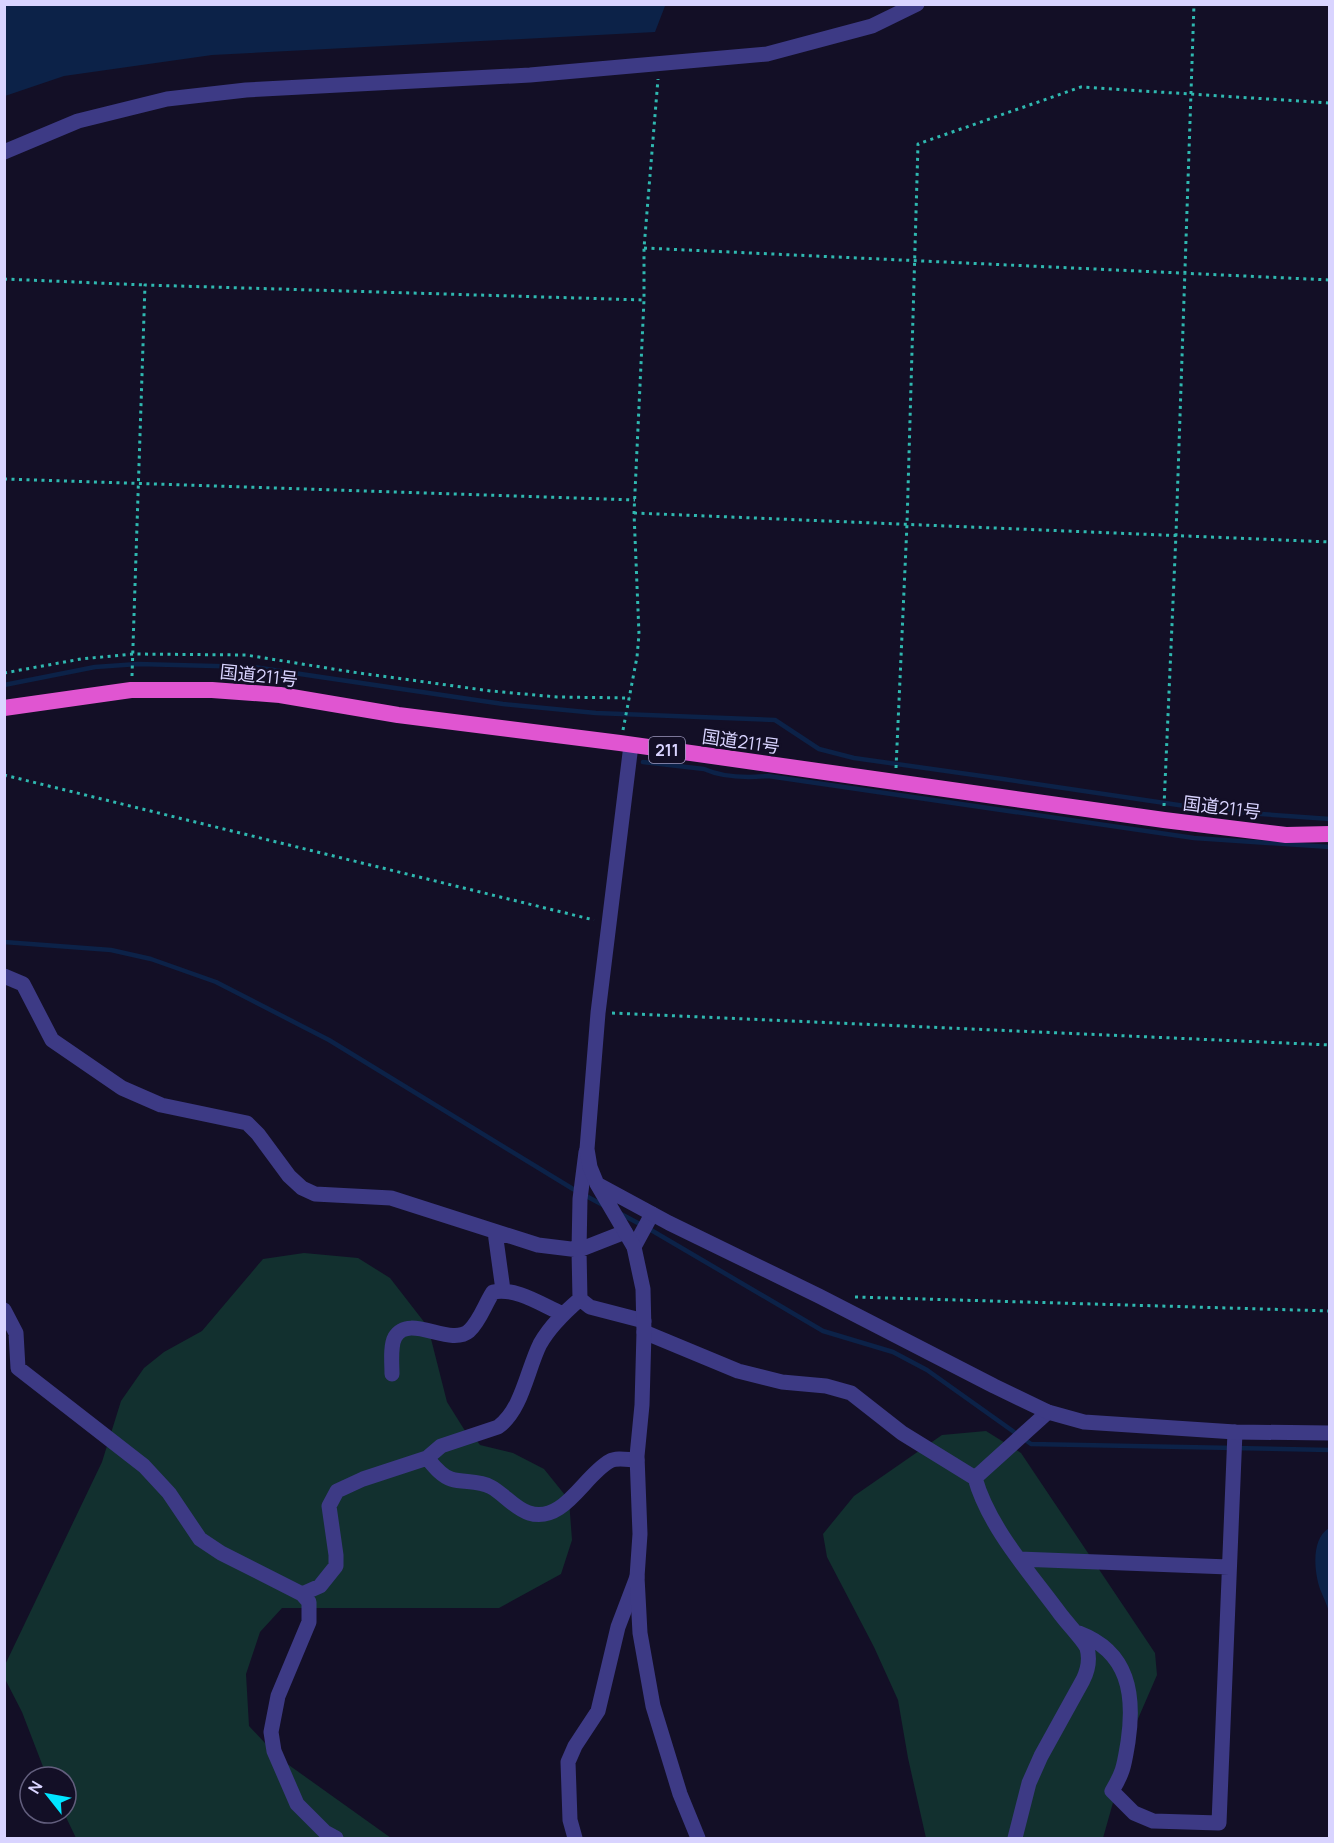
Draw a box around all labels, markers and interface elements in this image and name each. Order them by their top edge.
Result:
street label: 国道211号 [219,659,299,691]
street label: 国道211号 [701,724,781,758]
road number: 211 [649,737,685,763]
street label: 国道211号 [1182,790,1262,824]
north arrow [18,1765,78,1825]
text: N [23,1777,48,1798]

